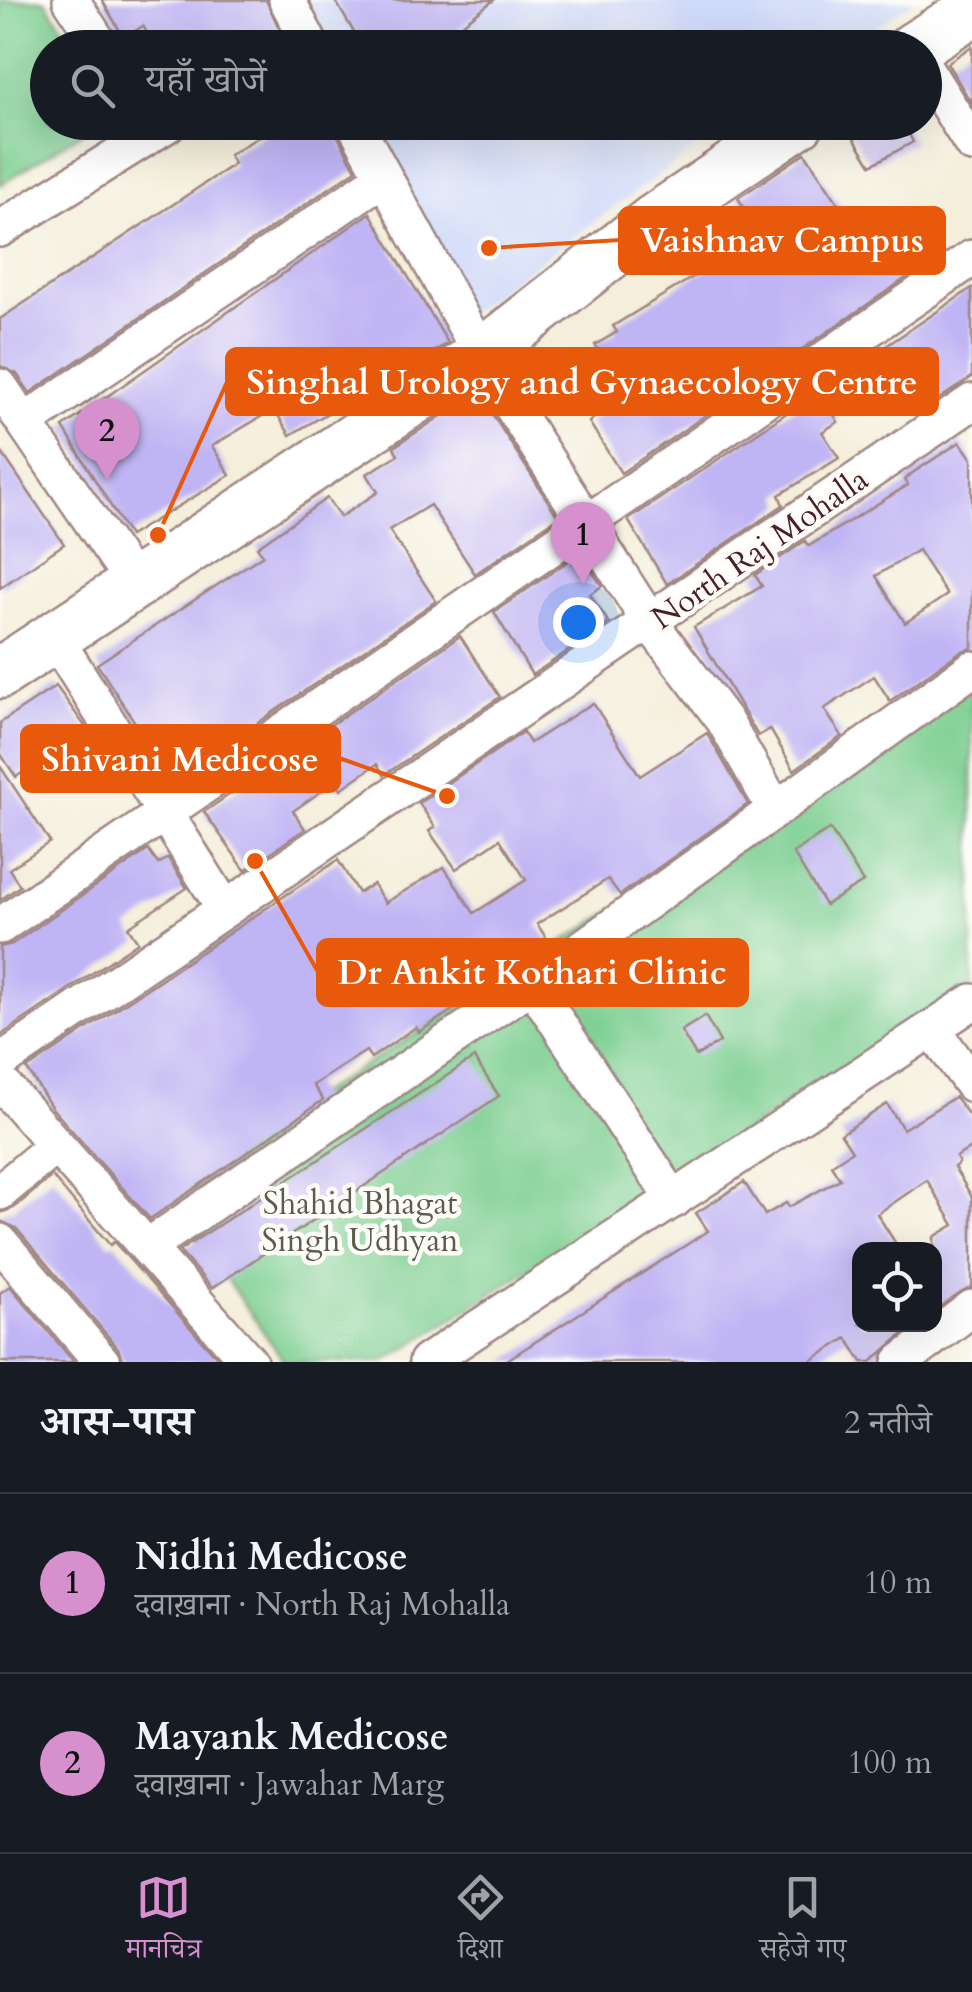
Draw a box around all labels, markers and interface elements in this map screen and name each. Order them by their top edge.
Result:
search box [30,30,942,140]
text: यहाँ खोजें [145,54,266,106]
icon: search [65,58,120,113]
callout: Vaishnav Campus [620,208,944,273]
text: Vaishnav Campus [640,217,924,265]
callout: Singhal Urology and Gynaecology Centre [227,349,937,414]
text: Singhal Urology and Gynaecology Centre [247,359,917,407]
pin: 2 [74,398,140,480]
street label: North Raj Mohalla [643,458,877,640]
pin: 1 [550,502,616,584]
your location [553,597,604,648]
callout: Shivani Medicose [22,726,339,791]
text: Shivani Medicose [41,736,319,784]
callout: Dr Ankit Kothari Clinic [318,940,747,1005]
text: Dr Ankit Kothari Clinic [337,949,727,997]
park label: Shahid Bhagat Singh Udhyan [262,1182,458,1263]
map controls [852,1242,942,1332]
button: locate [852,1242,942,1332]
text: आस-पास [40,1393,194,1450]
text: 2 नतीजे [844,1401,932,1445]
text: Nidhi Medicose [135,1531,408,1583]
text: 1 [64,1561,81,1605]
text: 10 m [864,1561,932,1605]
text: दवाख़ाना · North Raj Mohalla [135,1583,510,1627]
text: Mayank Medicose [135,1711,449,1763]
text: 2 [64,1741,81,1785]
text: 100 m [847,1741,932,1785]
text: दवाख़ाना · Jawahar Marg [135,1763,444,1807]
tab: मानचित्र [126,1870,202,1976]
tab: दिशा [453,1870,508,1976]
tab: सहेजे गए [759,1870,846,1976]

